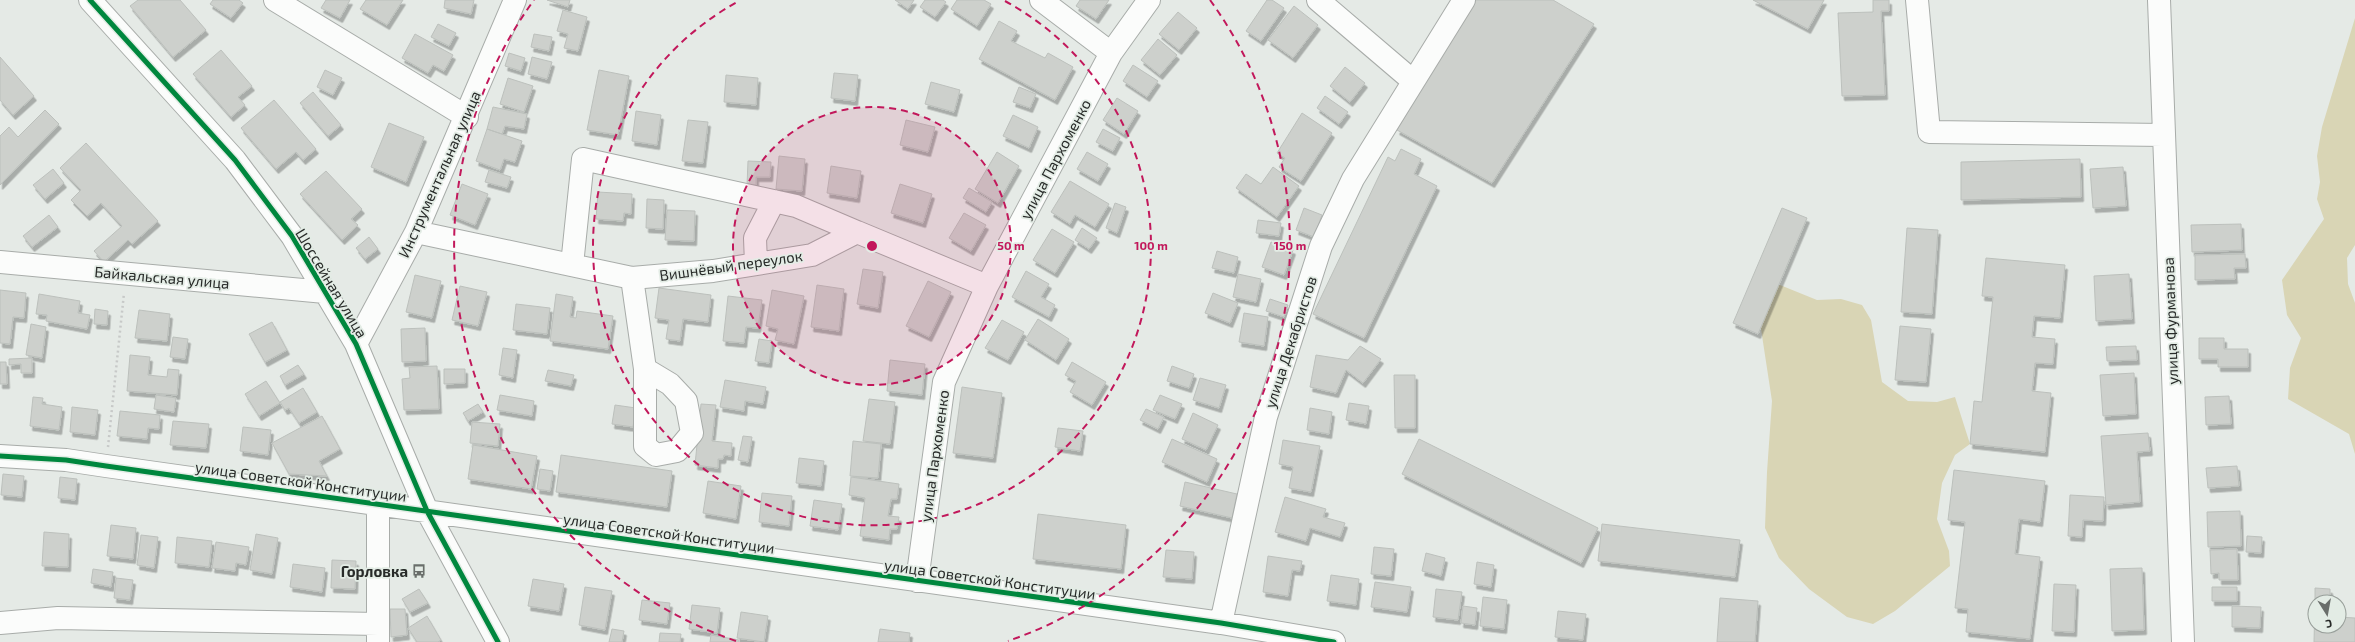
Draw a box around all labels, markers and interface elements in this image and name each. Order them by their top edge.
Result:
street label: Инструментальная улица [394,88,485,261]
street label: улица Пархоменко [1016,96,1095,223]
street label: Шоссейная улица [291,225,372,341]
text: 50 m [997,238,1025,252]
text: 100 m [1134,238,1168,252]
text: 150 m [1274,238,1306,252]
centre of rings [865,239,879,253]
street label: Вишнёвый переулок [658,246,804,285]
street label: улица Фурманова [2159,257,2182,385]
street label: Байкальская улица [94,262,230,293]
street label: улица Декабристов [1260,274,1321,411]
street label: улица Пархоменко [916,389,953,523]
street label: улица Советской Конституции [194,457,408,506]
street label: улица Советской Конституции [562,509,776,558]
street label: улица Советской Конституции [883,555,1097,604]
place label: Горловка [341,562,408,580]
bus stop icon: Горловка [411,563,427,579]
north arrow [2307,594,2347,634]
text: С [2324,617,2333,631]

